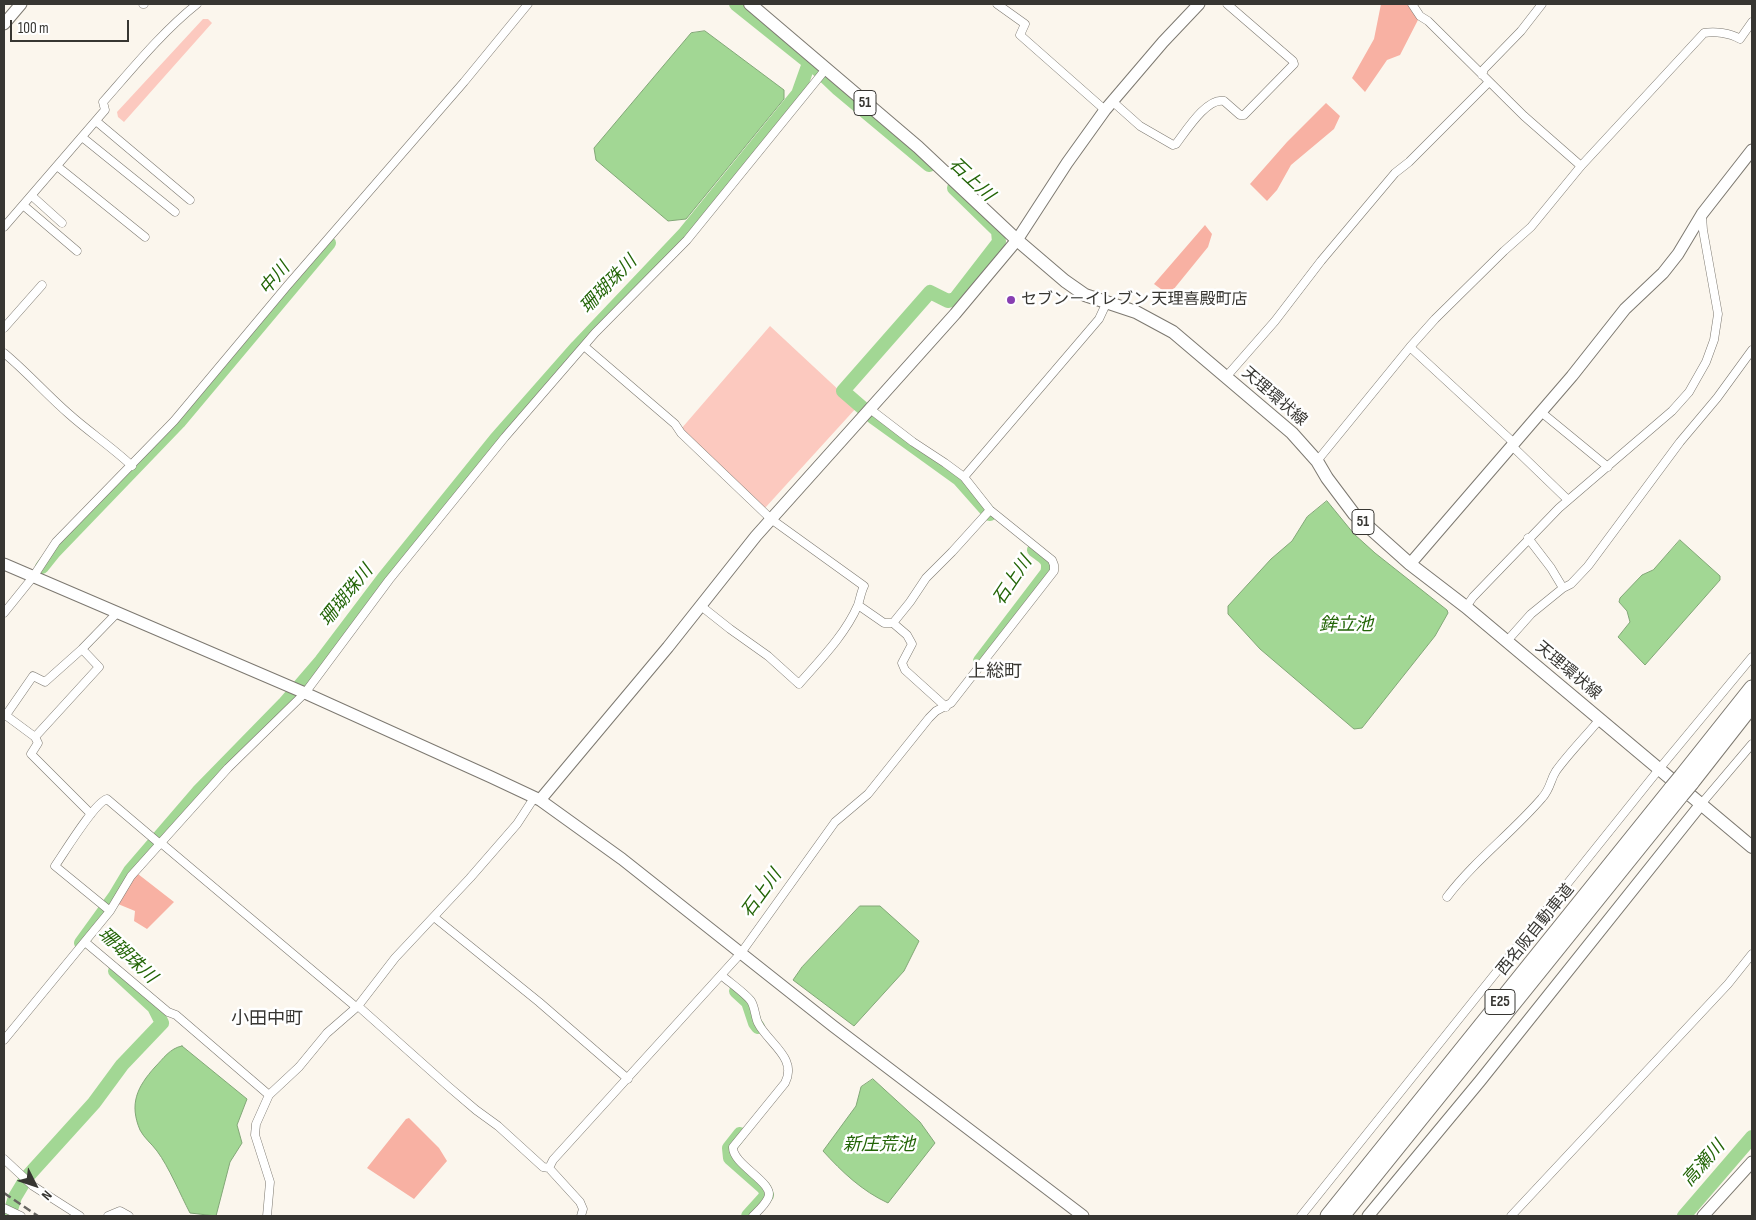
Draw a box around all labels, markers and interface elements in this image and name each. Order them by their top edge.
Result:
scale bar [12,10,131,42]
text: 100 m [18,19,49,38]
road number: 51 [854,90,876,116]
water label: 石上川 [944,154,998,206]
water label: 珊瑚珠川 [576,252,642,318]
water label: 中川 [255,258,295,300]
place label: セブン－イレブン 天理喜殿町店 [1021,290,1248,310]
marker: セブン－イレブン 天理喜殿町店 [1005,294,1017,306]
street label: 天理環状線 [1238,364,1310,430]
road number: 51 [1352,510,1374,534]
water label: 石上川 [989,553,1037,609]
water label: 珊瑚珠川 [316,561,378,631]
water label: 鉾立池 [1319,614,1373,636]
street label: 天理環状線 [1531,638,1605,704]
district label: 上総町 [968,661,1022,683]
water label: 石上川 [737,866,787,922]
street label: 西名阪自動車道 [1493,880,1579,980]
water label: 珊瑚珠川 [93,924,161,988]
road number: E25 [1485,990,1515,1014]
district label: 小田中町 [231,1008,303,1030]
water label: 新庄荒池 [843,1134,915,1156]
water label: 高瀬川 [1678,1137,1730,1191]
north arrow [10,1160,60,1210]
text: N [38,1187,56,1204]

